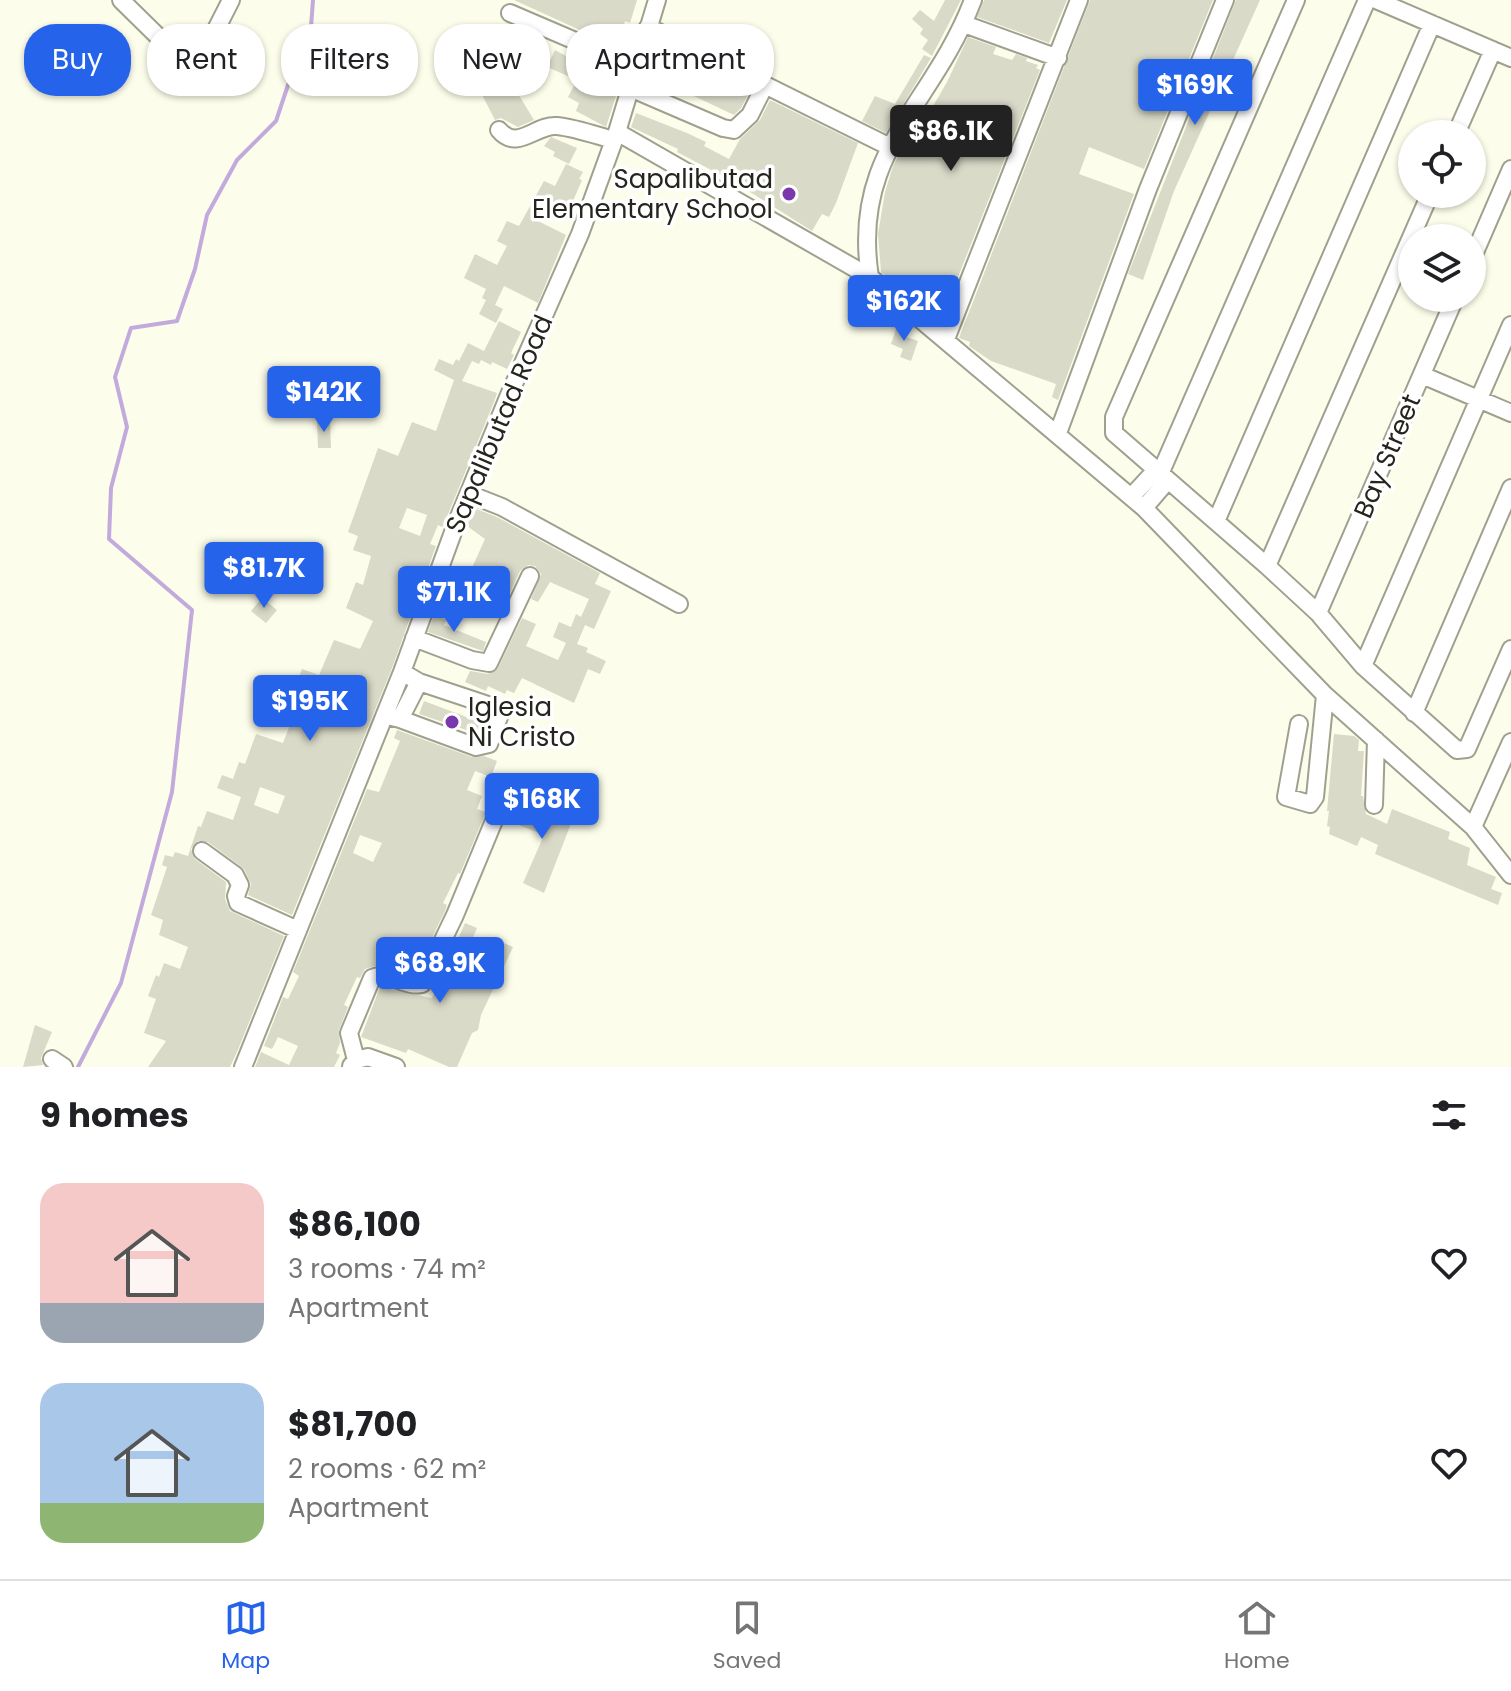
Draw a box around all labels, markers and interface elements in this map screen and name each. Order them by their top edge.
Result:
chip: Buy [24,24,131,96]
chip: Rent [147,24,265,96]
chip: Filters [281,24,418,96]
chip: New [434,24,550,96]
chip: Apartment [566,24,774,96]
pin: $169K [1139,59,1251,127]
text: $169K [1156,67,1234,103]
pin: $86.1K [886,105,1016,173]
text: $86.1K [908,113,994,149]
map controls [1398,120,1486,312]
button: locate [1398,120,1486,208]
place label: Sapalibutad Elementary School [532,161,773,227]
marker: Sapalibutad Elementary School [780,185,798,203]
button: layers [1398,224,1486,312]
pin: $162K [848,275,960,343]
text: $162K [866,283,942,319]
street label: Sapalibutad Road [437,309,561,539]
pin: $142K [268,366,380,434]
text: $142K [285,374,363,410]
street label: Bay Street [1345,389,1429,523]
pin: $81.7K [199,542,329,610]
text: $81.7K [222,550,306,586]
pin: $71.1K [389,566,519,634]
text: $71.1K [416,574,492,610]
pin: $195K [254,675,366,743]
text: $195K [271,683,349,719]
place label: Iglesia Ni Cristo [468,689,575,755]
marker: Iglesia Ni Cristo [443,713,461,731]
pin: $168K [486,773,598,841]
text: $168K [503,781,581,817]
pin: $68.9K [375,937,505,1005]
text: $68.9K [394,945,486,981]
text: 9 homes [40,1091,189,1139]
icon: filters [1427,1093,1471,1137]
text: $86,100 [288,1200,421,1248]
icon: home [104,1215,200,1311]
icon: heart [1427,1241,1471,1285]
text: 3 rooms · 74 m² [288,1251,486,1287]
text: Apartment [288,1290,429,1326]
text: $81,700 [288,1400,417,1448]
icon: home [104,1415,200,1511]
icon: heart [1427,1441,1471,1485]
text: 2 rooms · 62 m² [288,1451,486,1487]
text: Apartment [288,1490,429,1526]
tab: Map [221,1596,270,1677]
tab: Saved [713,1596,781,1677]
tab: Home [1224,1596,1290,1677]

